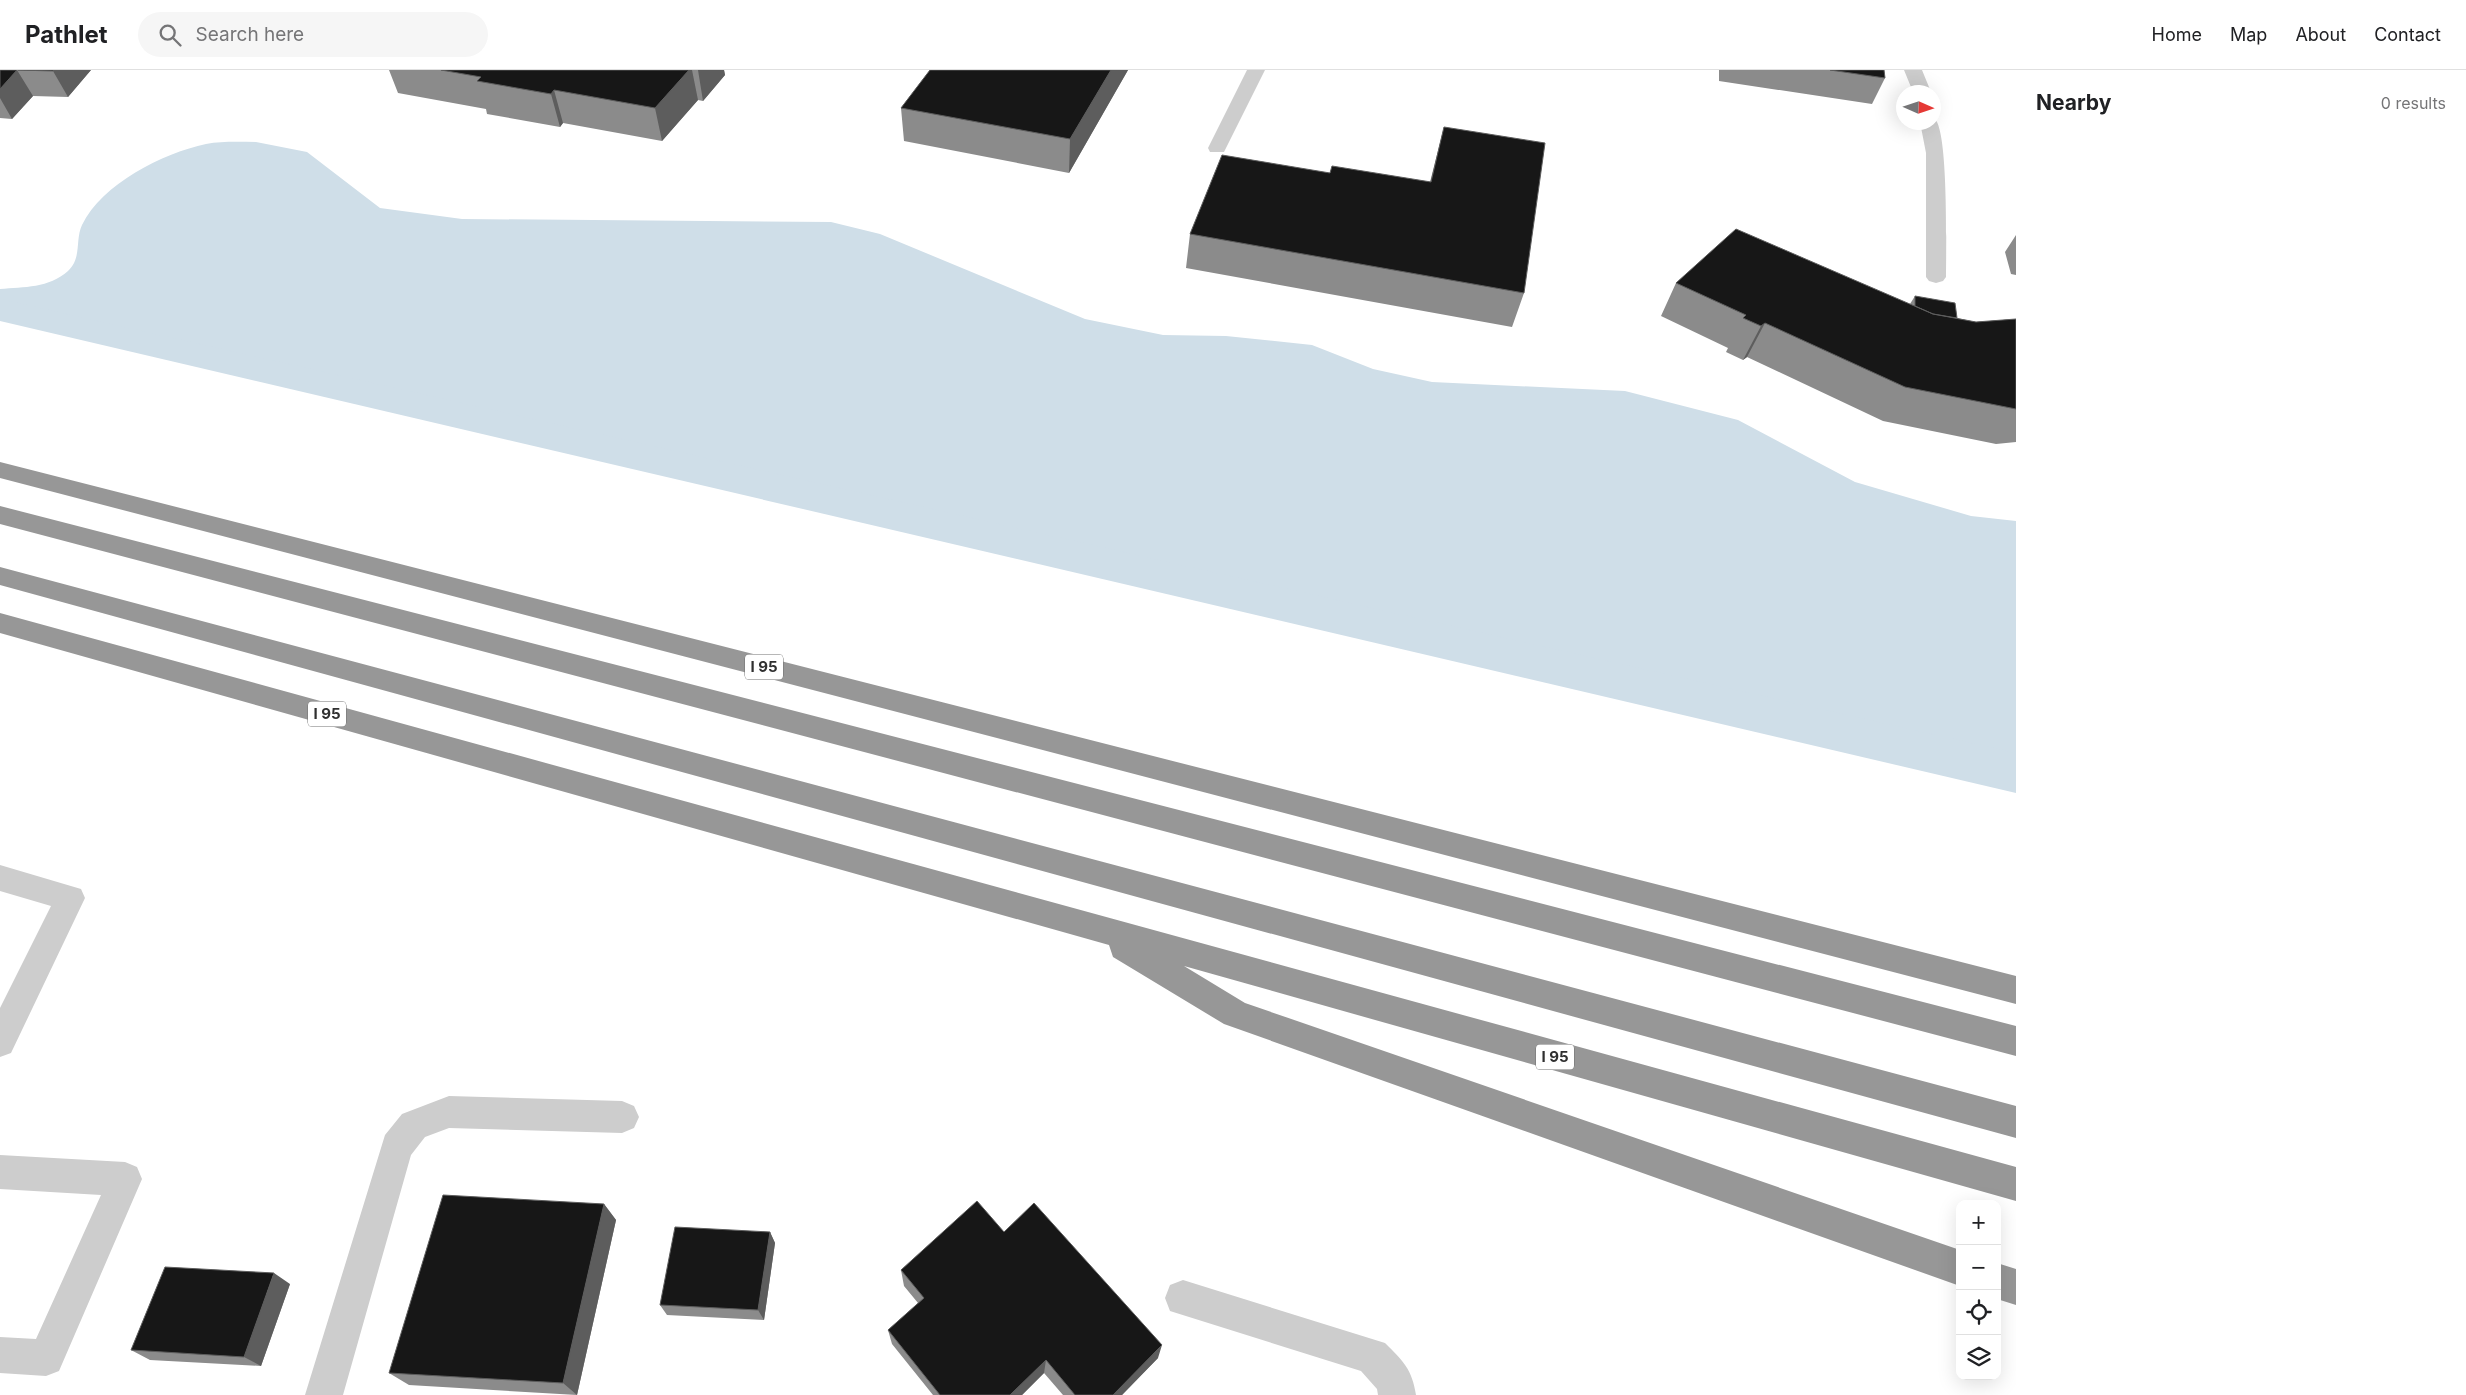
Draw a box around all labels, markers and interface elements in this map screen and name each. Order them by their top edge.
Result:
search box [138,12,488,57]
text: Pathlet [25,20,108,49]
icon: search [156,21,184,49]
text: Search here [196,23,304,46]
text: Home [2152,24,2202,45]
text: Map [2230,24,2267,45]
text: About [2295,24,2346,45]
text: Contact [2374,24,2441,45]
north arrow [1896,85,1941,130]
text: Nearby [2036,90,2111,115]
text: 0 results [2381,93,2446,113]
road number: I 95 [745,654,783,680]
road number: I 95 [308,702,346,726]
road number: I 95 [1536,1044,1574,1070]
map controls [1956,1200,2001,1380]
button: + [1956,1200,2001,1245]
button: − [1956,1245,2001,1290]
button: locate [1956,1290,2001,1335]
button: layers [1956,1335,2001,1380]

